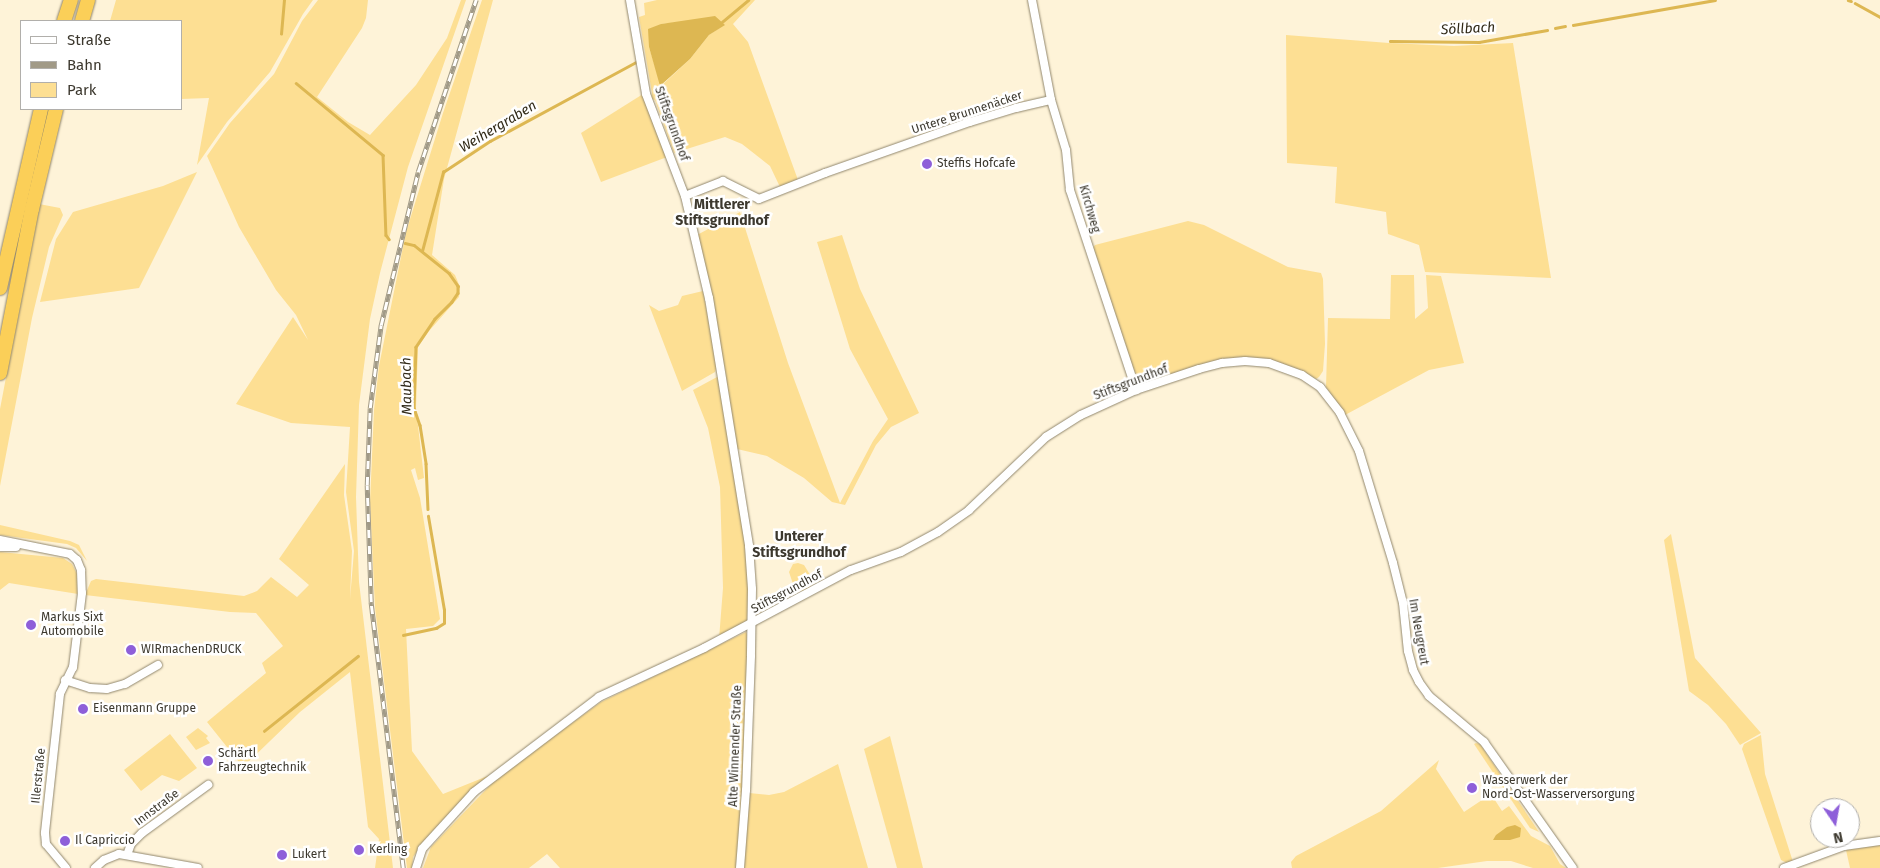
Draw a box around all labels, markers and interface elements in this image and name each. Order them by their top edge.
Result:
water label: Söllbach [1440,19,1496,39]
legend [20,20,182,110]
text: Straße [67,31,111,49]
text: Bahn [67,56,102,74]
text: Park [67,81,97,99]
street label: Stiftsgrundhof [651,85,691,163]
street label: Untere Brunnenäcker [910,88,1024,138]
water label: Weihergraben [456,97,540,157]
place label: Steffis Hofcafe [937,157,1016,171]
marker: Steffis Hofcafe [921,158,933,170]
street label: Kirchweg [1075,184,1103,234]
district label: Mittlerer Stiftsgrundhof [675,197,769,230]
water label: Maubach [398,357,416,415]
street label: Stiftsgrundhof [1092,362,1170,404]
district label: Unterer Stiftsgrundhof [752,529,846,562]
street label: Stiftsgrundhof [749,567,825,617]
street label: Im Neugreut [1405,598,1431,666]
place label: Markus Sixt Automobile [41,611,104,639]
marker: Markus Sixt Automobile [25,619,37,631]
place label: WIRmachenDRUCK [141,643,241,657]
marker: WIRmachenDRUCK [125,644,137,656]
street label: Alte Winnender Straße [727,685,745,807]
place label: Eisenmann Gruppe [93,702,196,716]
marker: Eisenmann Gruppe [77,703,89,715]
street label: Illerstraße [29,747,49,805]
place label: Schärtl Fahrzeugtechnik [218,747,306,775]
marker: Schärtl Fahrzeugtechnik [202,755,214,767]
place label: Wasserwerk der Nord-Ost-Wasserversorgung [1482,774,1635,802]
marker: Wasserwerk der Nord-Ost-Wasserversorgung [1466,782,1478,794]
street label: Innstraße [132,787,182,829]
north arrow [1810,798,1860,848]
text: N [1832,828,1844,846]
place label: Il Capriccio [75,834,135,848]
marker: Il Capriccio [59,835,71,847]
place label: Kerling [369,843,407,857]
marker: Kerling [353,844,365,856]
place label: Lukert [292,848,326,862]
marker: Lukert [276,849,288,861]

